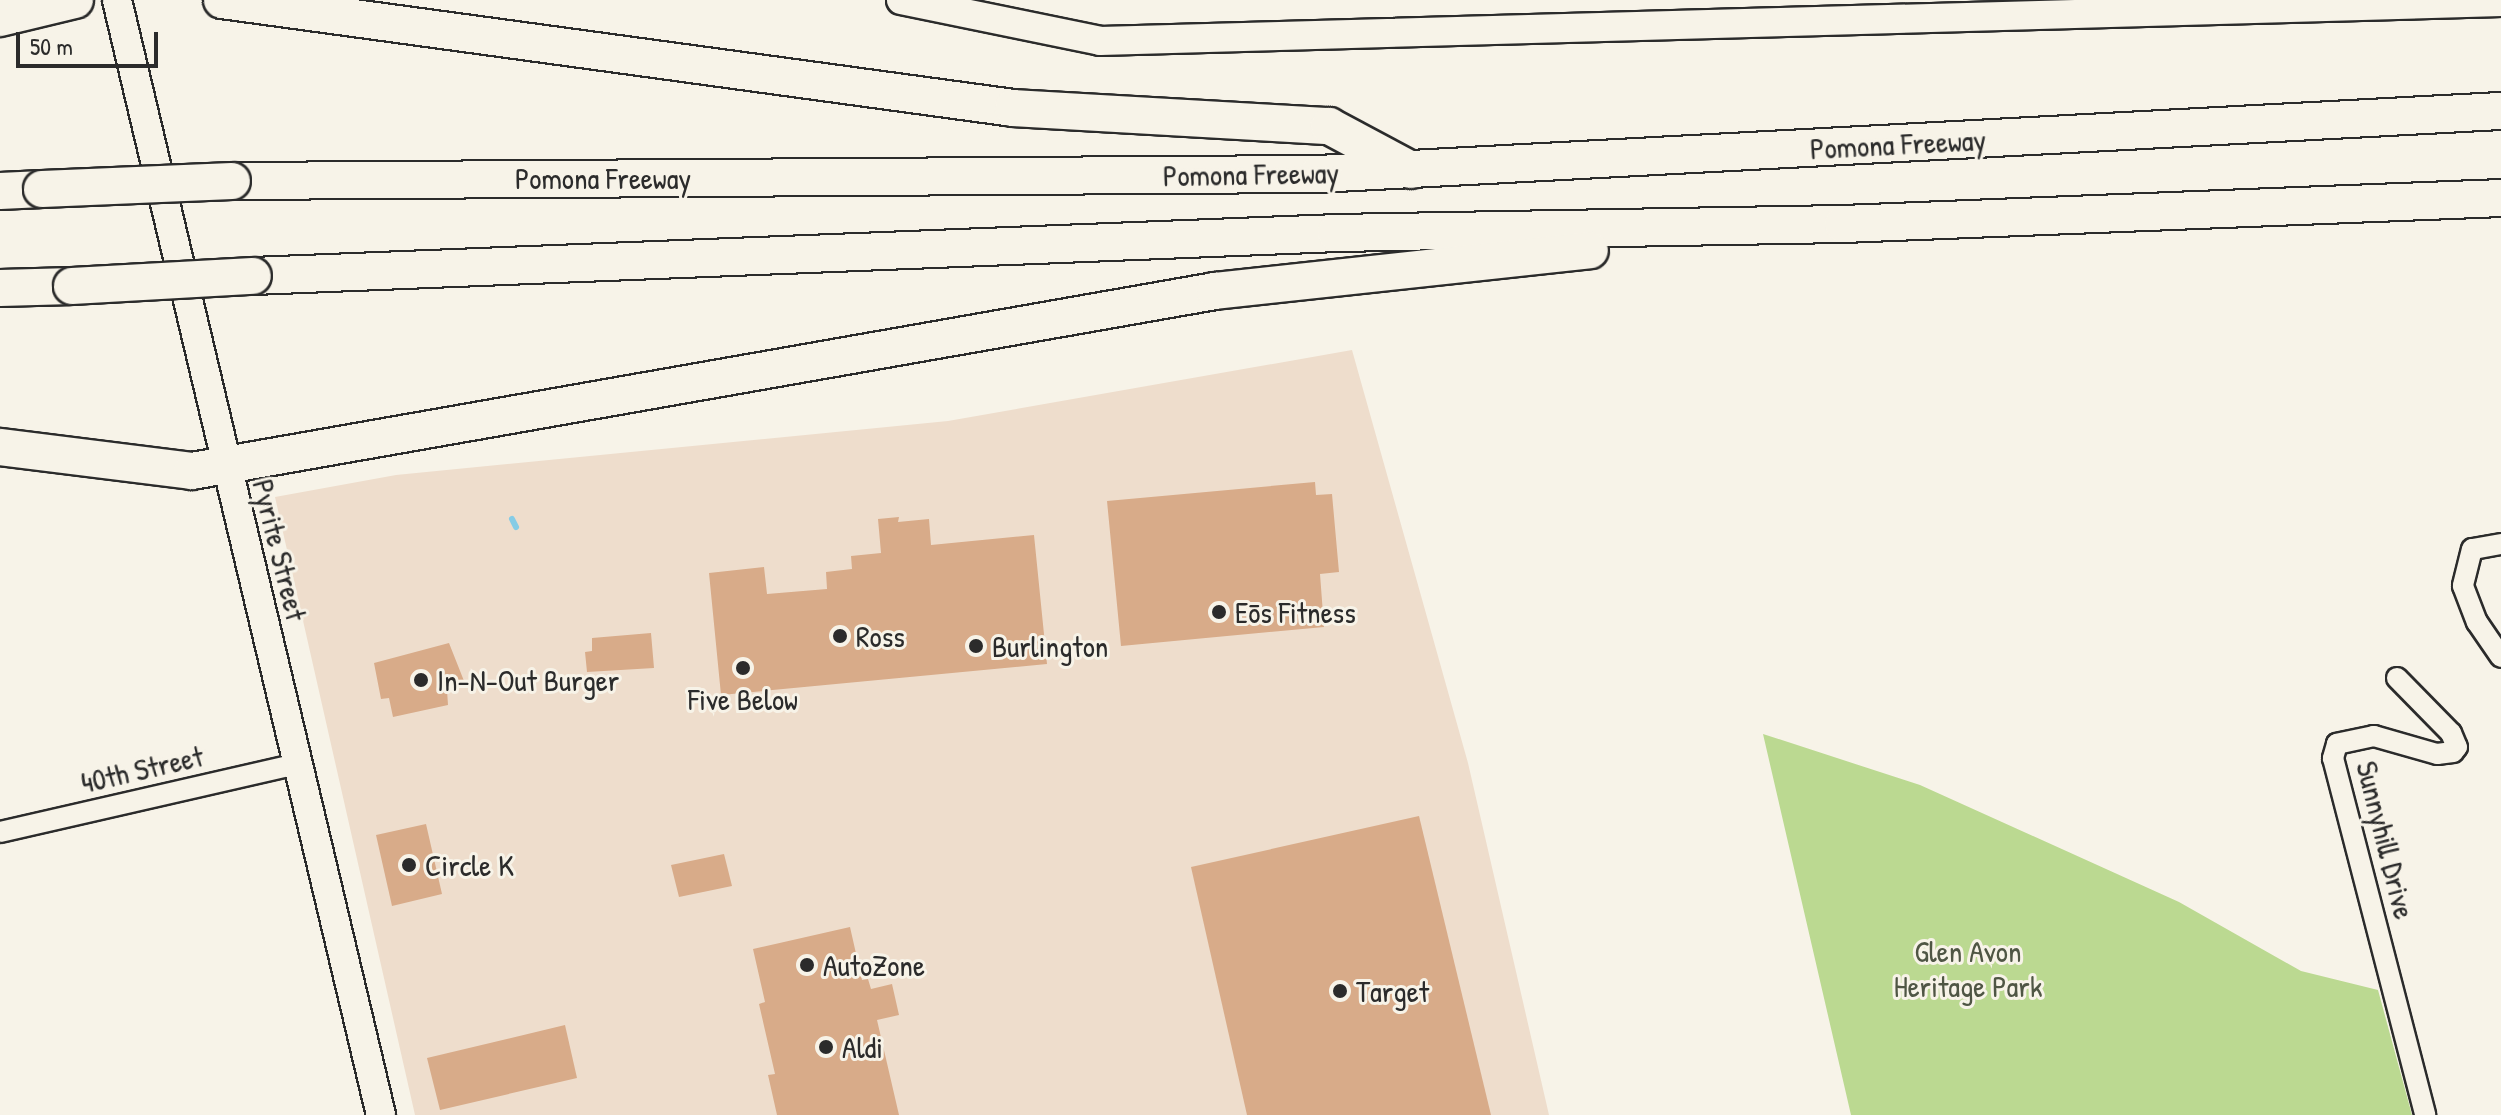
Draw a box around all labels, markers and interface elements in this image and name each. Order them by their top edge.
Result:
scale bar [20,16,162,66]
text: 50 m [30,30,73,62]
street label: Pomona Freeway [1809,121,1987,167]
street label: Pomona Freeway [1163,154,1339,194]
street label: Pomona Freeway [515,160,691,196]
street label: Pyrite Street [245,476,315,624]
place label: Eōs Fitness [1235,594,1356,630]
marker: Eōs Fitness [1210,603,1228,621]
place label: Ross [856,618,905,654]
marker: Ross [831,627,849,645]
place label: Burlington [992,628,1108,664]
marker: Burlington [967,637,985,655]
marker: Five Below [734,659,752,677]
place label: In-N-Out Burger [437,662,619,698]
marker: In-N-Out Burger [412,671,430,689]
place label: Five Below [688,681,798,717]
street label: 40th Street [77,737,207,801]
street label: Sunnyhill Drive [2349,757,2423,923]
place label: Circle K [425,847,514,883]
marker: Circle K [400,856,418,874]
park label: Glen Avon Heritage Park [1894,933,2042,1004]
place label: AutoZone [823,947,925,983]
marker: AutoZone [798,956,816,974]
place label: Target [1356,973,1429,1009]
marker: Target [1331,982,1349,1000]
place label: Aldi [842,1029,883,1065]
marker: Aldi [817,1038,835,1056]

